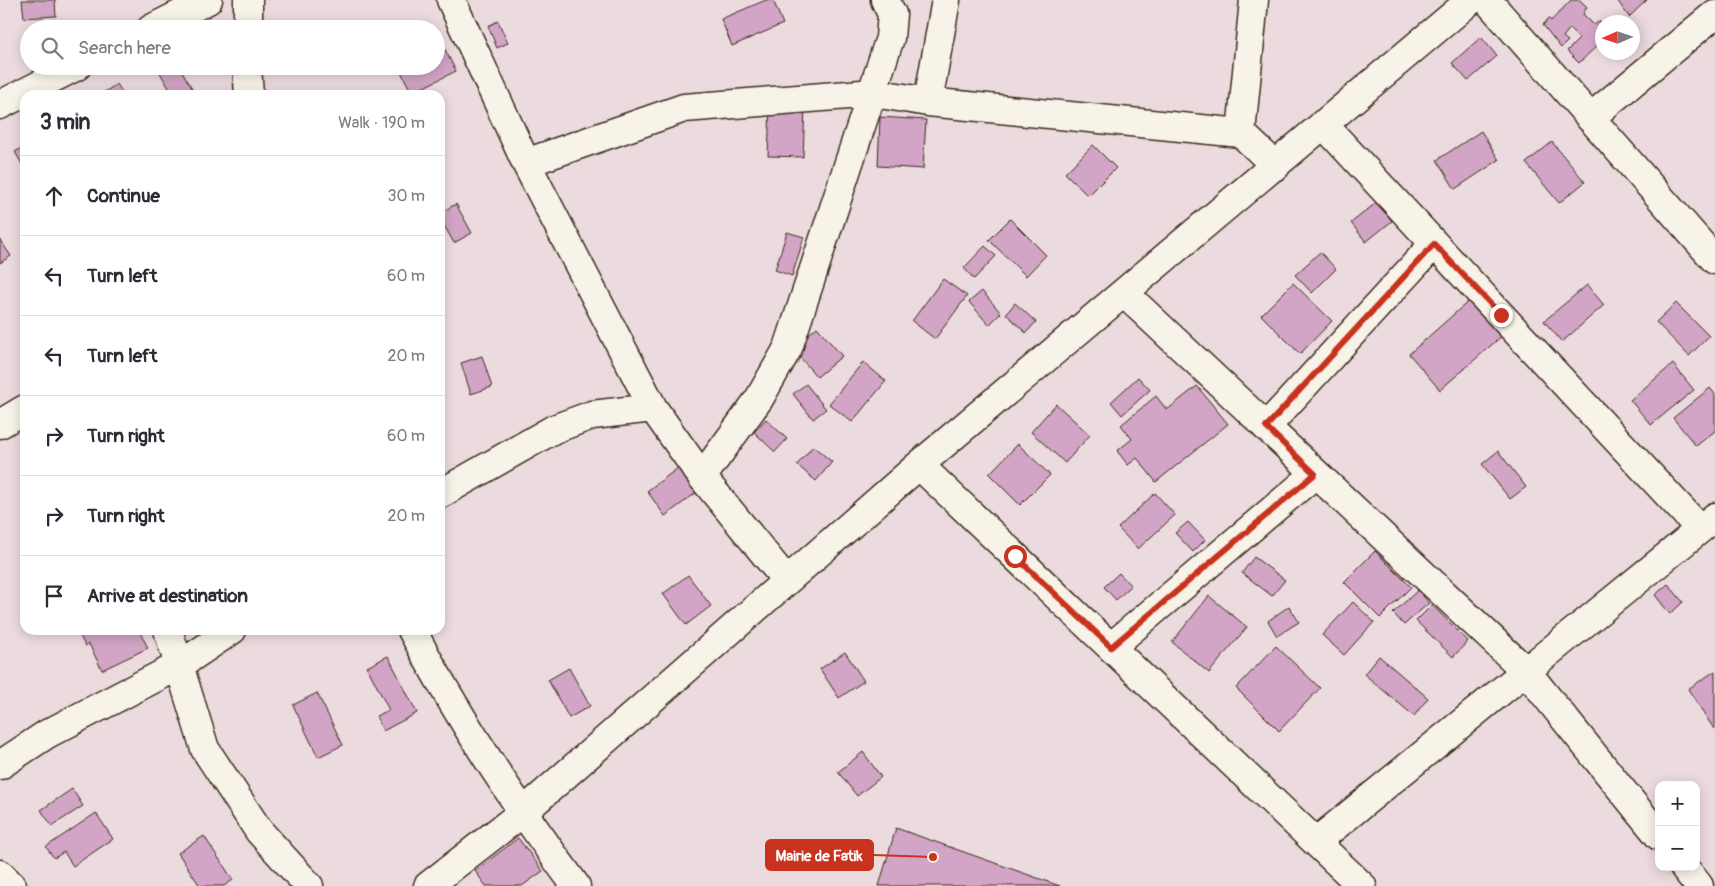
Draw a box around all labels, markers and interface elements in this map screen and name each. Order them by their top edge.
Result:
north arrow [1595,15,1640,60]
search box [20,20,445,75]
icon: search [38,34,66,62]
text: Search here [78,36,171,60]
text: 3 min [40,109,90,136]
text: Walk · 190 m [338,113,425,133]
icon: ahead [40,182,68,210]
text: Continue [87,184,160,208]
text: 30 m [387,186,425,206]
icon: left [40,262,68,290]
text: Turn left [87,264,157,288]
text: 60 m [387,266,425,286]
route end [1490,304,1513,327]
icon: left [40,342,68,370]
text: Turn left [87,344,157,368]
text: 20 m [387,346,425,366]
icon: right [40,422,68,450]
text: Turn right [87,424,165,448]
text: 60 m [387,426,425,446]
icon: right [40,502,68,530]
text: Turn right [87,504,165,528]
text: 20 m [387,506,425,526]
route start [1004,545,1027,568]
icon: arrive [40,582,68,610]
text: Arrive at destination [87,584,248,608]
map controls [1655,781,1700,871]
button: + [1655,781,1700,826]
button: − [1655,826,1700,871]
callout: Mairie de Fatik [766,840,873,870]
text: Mairie de Fatik [776,847,863,866]

